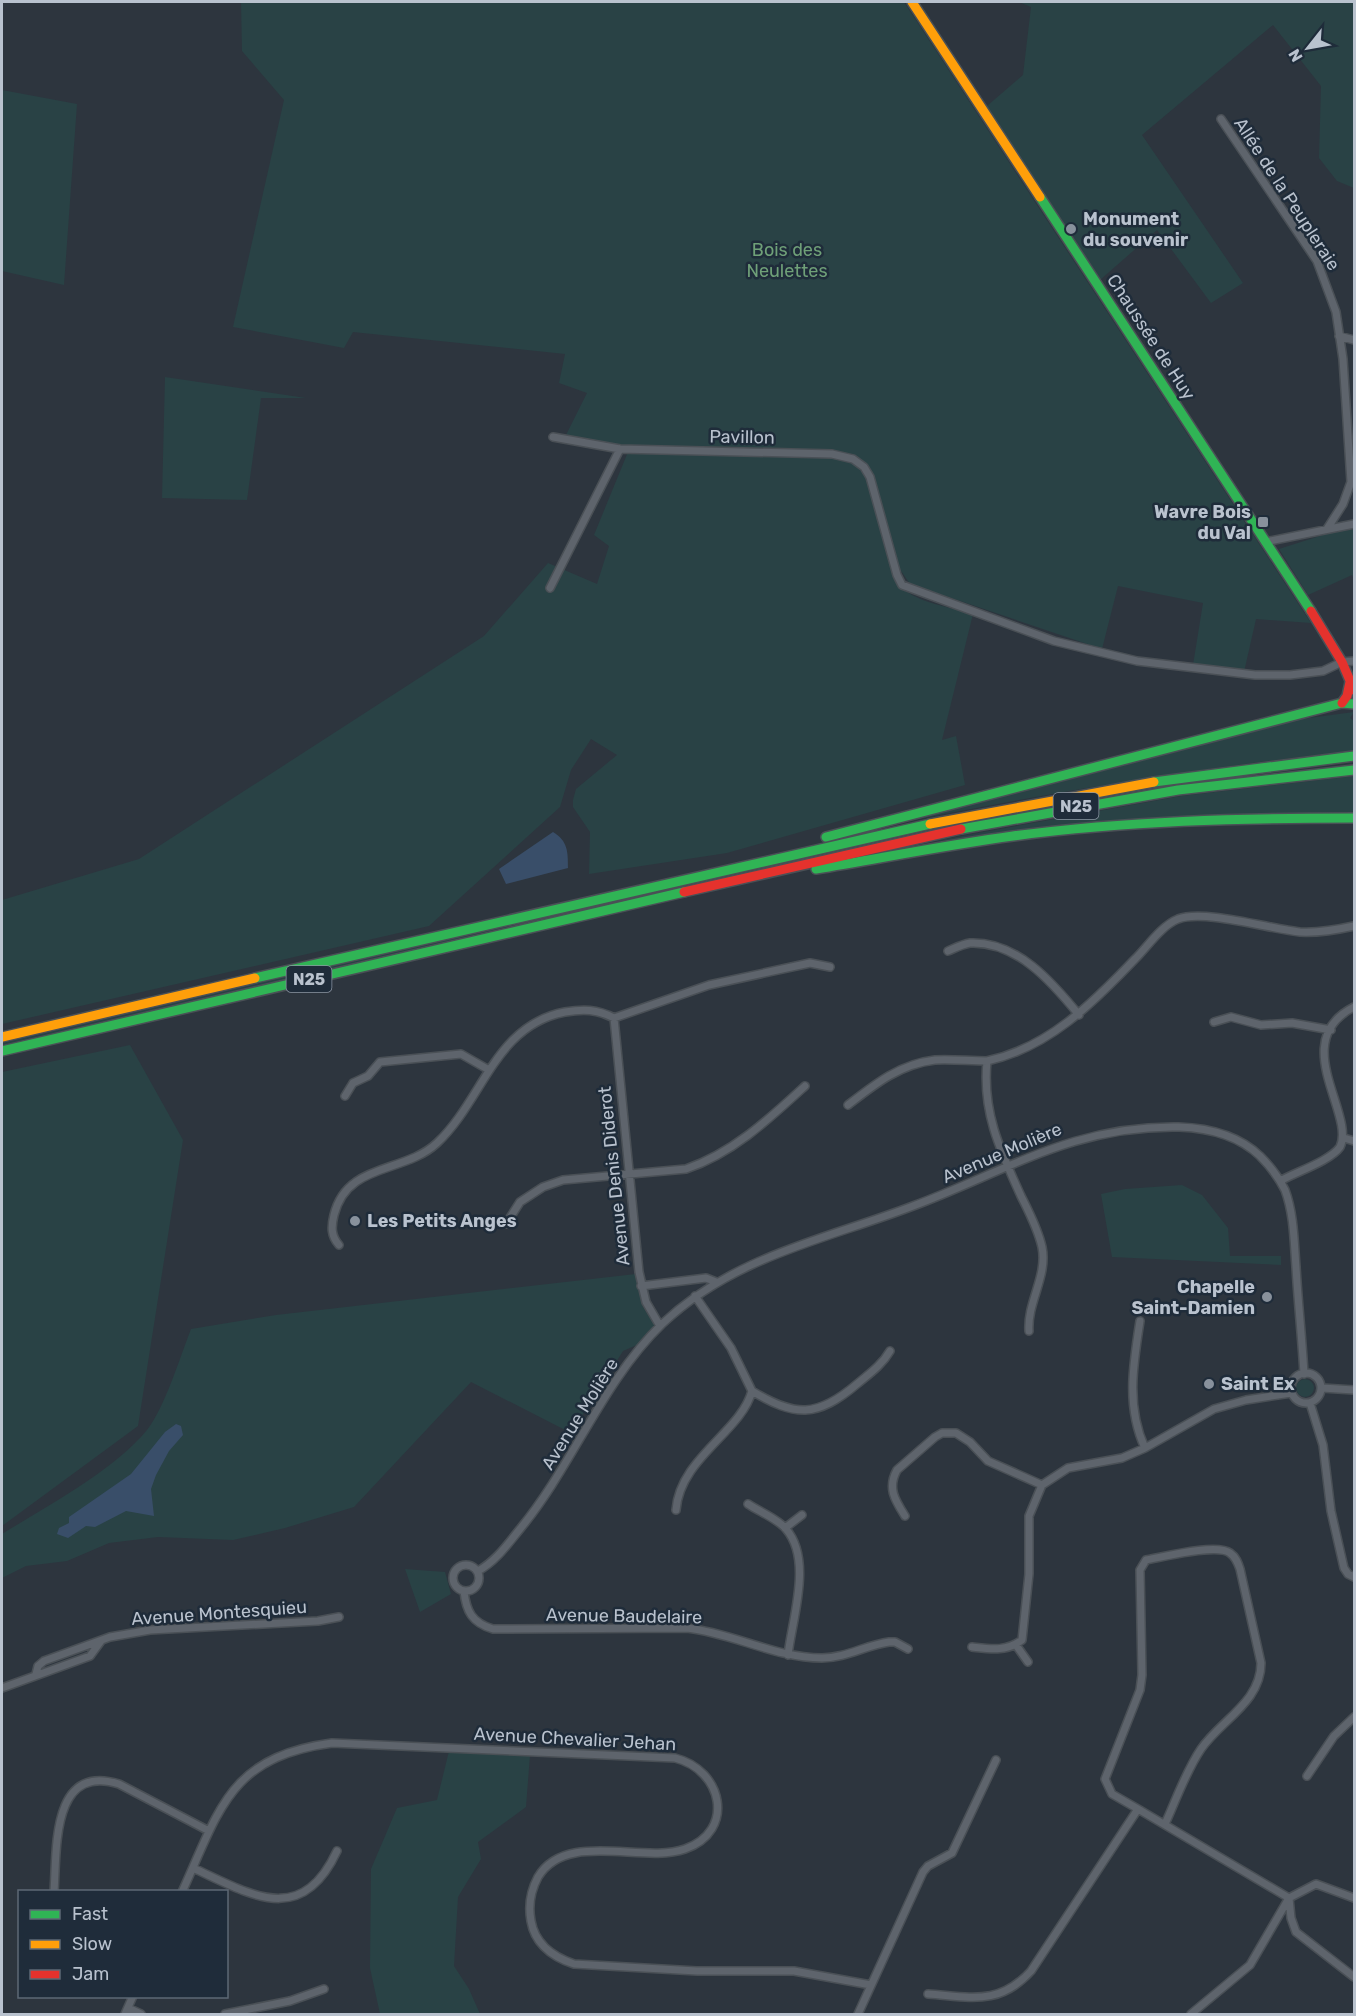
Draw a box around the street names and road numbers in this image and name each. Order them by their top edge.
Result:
street label: Allée de la Peupleraie [1229,113,1345,275]
street label: Chaussée de Huy [1102,270,1200,404]
street label: Pavillon [709,425,775,449]
road number: N25 [1054,793,1098,819]
road number: N25 [286,966,332,992]
street label: Avenue Denis Diderot [594,1085,634,1267]
street label: Avenue Molière [939,1118,1065,1188]
street label: Avenue Molière [537,1354,623,1474]
street label: Avenue Montesquieu [130,1596,308,1630]
street label: Avenue Baudelaire [546,1604,702,1628]
street label: Avenue Chevalier Jehan [473,1723,677,1755]

